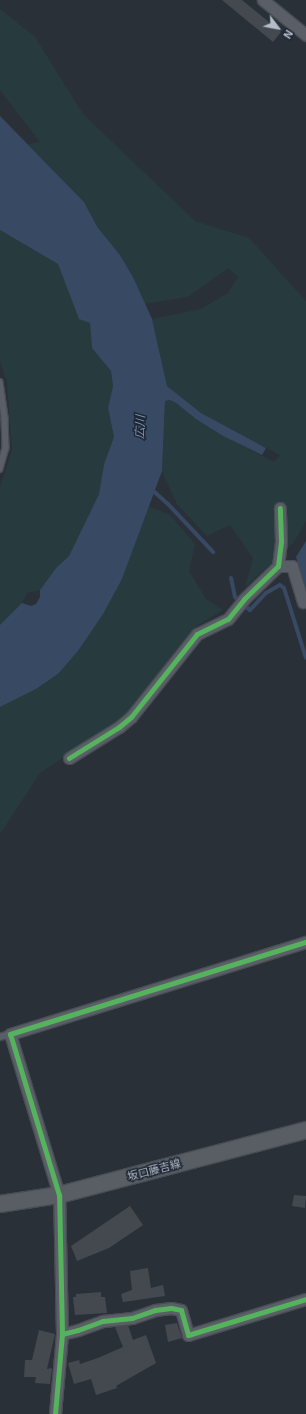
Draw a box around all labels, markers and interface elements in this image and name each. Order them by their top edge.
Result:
north arrow [258,8,298,48]
text: N [281,28,296,41]
water label: 広川 [132,415,148,439]
street label: 坂口藤吉線 [126,1157,182,1183]

